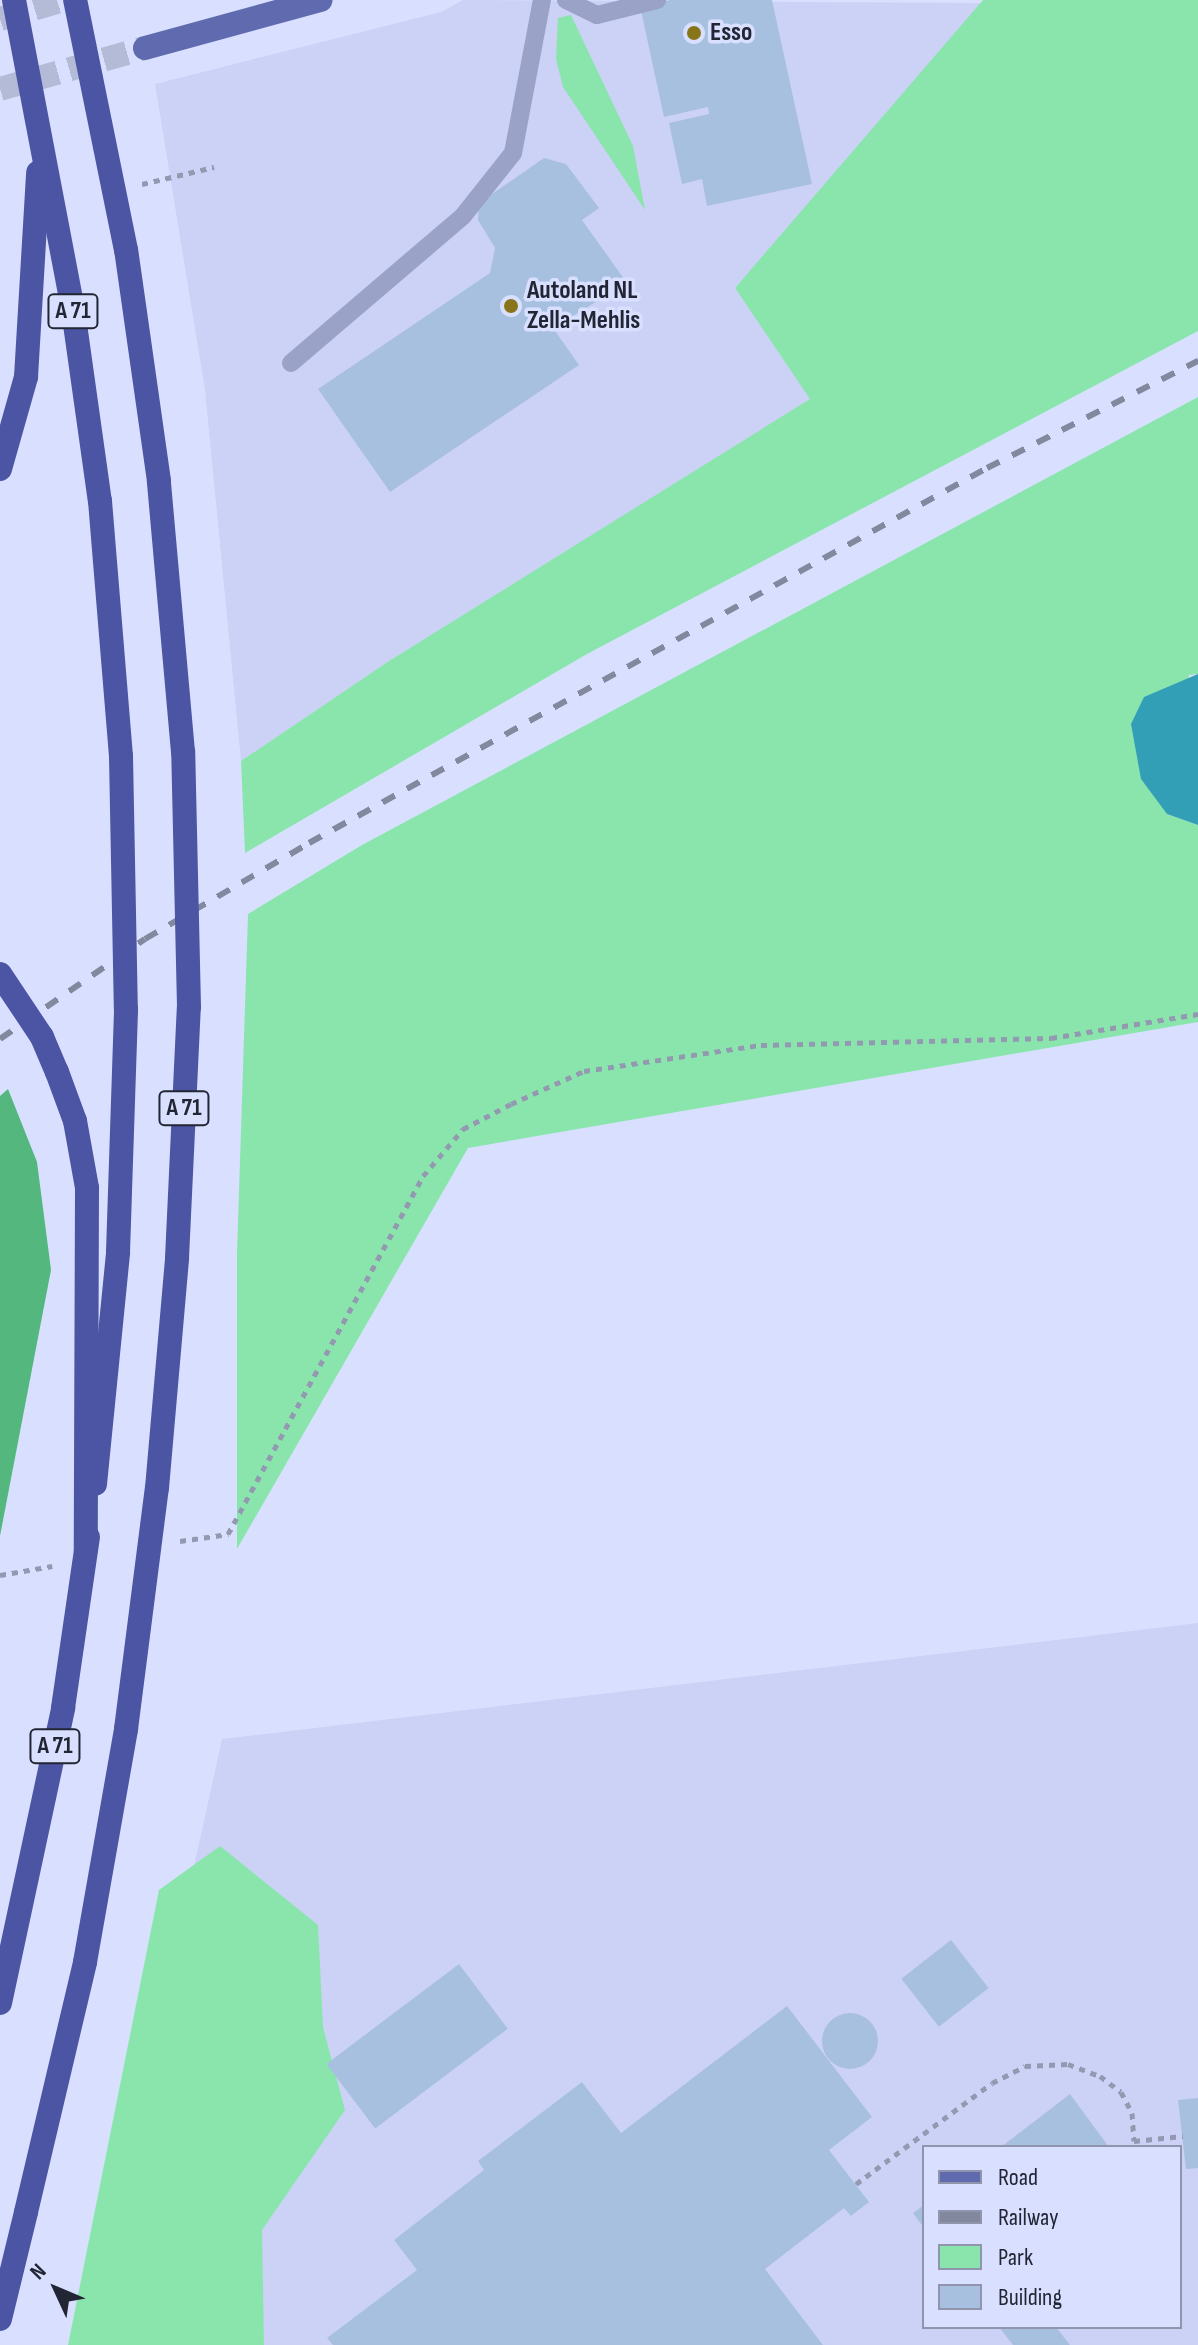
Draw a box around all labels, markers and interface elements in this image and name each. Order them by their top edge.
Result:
place label: Esso [710,17,752,49]
marker: Esso [685,24,703,42]
place label: Autoland NL Zella-Mehlis [527,275,640,336]
road number: A 71 [47,291,99,331]
marker: Autoland NL Zella-Mehlis [502,297,520,315]
road number: A 71 [158,1088,210,1128]
road number: A 71 [29,1726,81,1766]
legend [922,2145,1182,2329]
text: Road [998,2163,1038,2192]
text: Railway [998,2203,1058,2232]
text: Park [998,2243,1033,2272]
north arrow [16,2249,96,2329]
text: N [25,2258,52,2286]
text: Building [998,2283,1062,2312]

